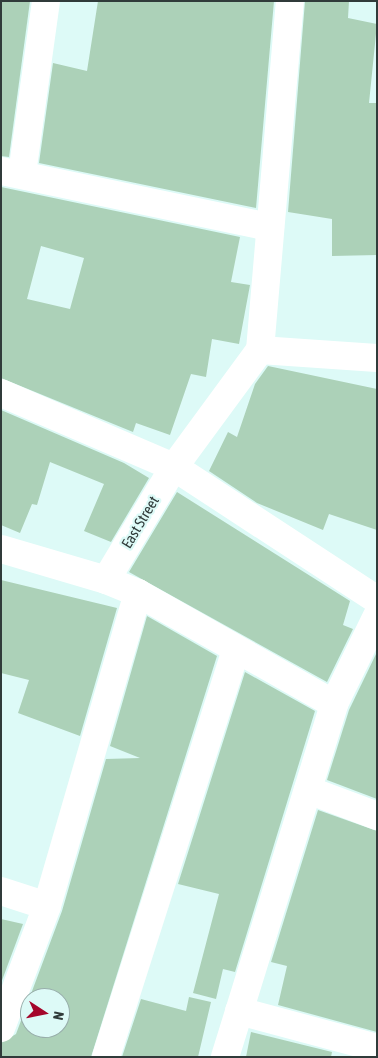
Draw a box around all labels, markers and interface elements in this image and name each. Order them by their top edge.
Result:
street label: East Street [117,493,163,551]
north arrow [20,988,70,1038]
text: N [50,1010,67,1021]

